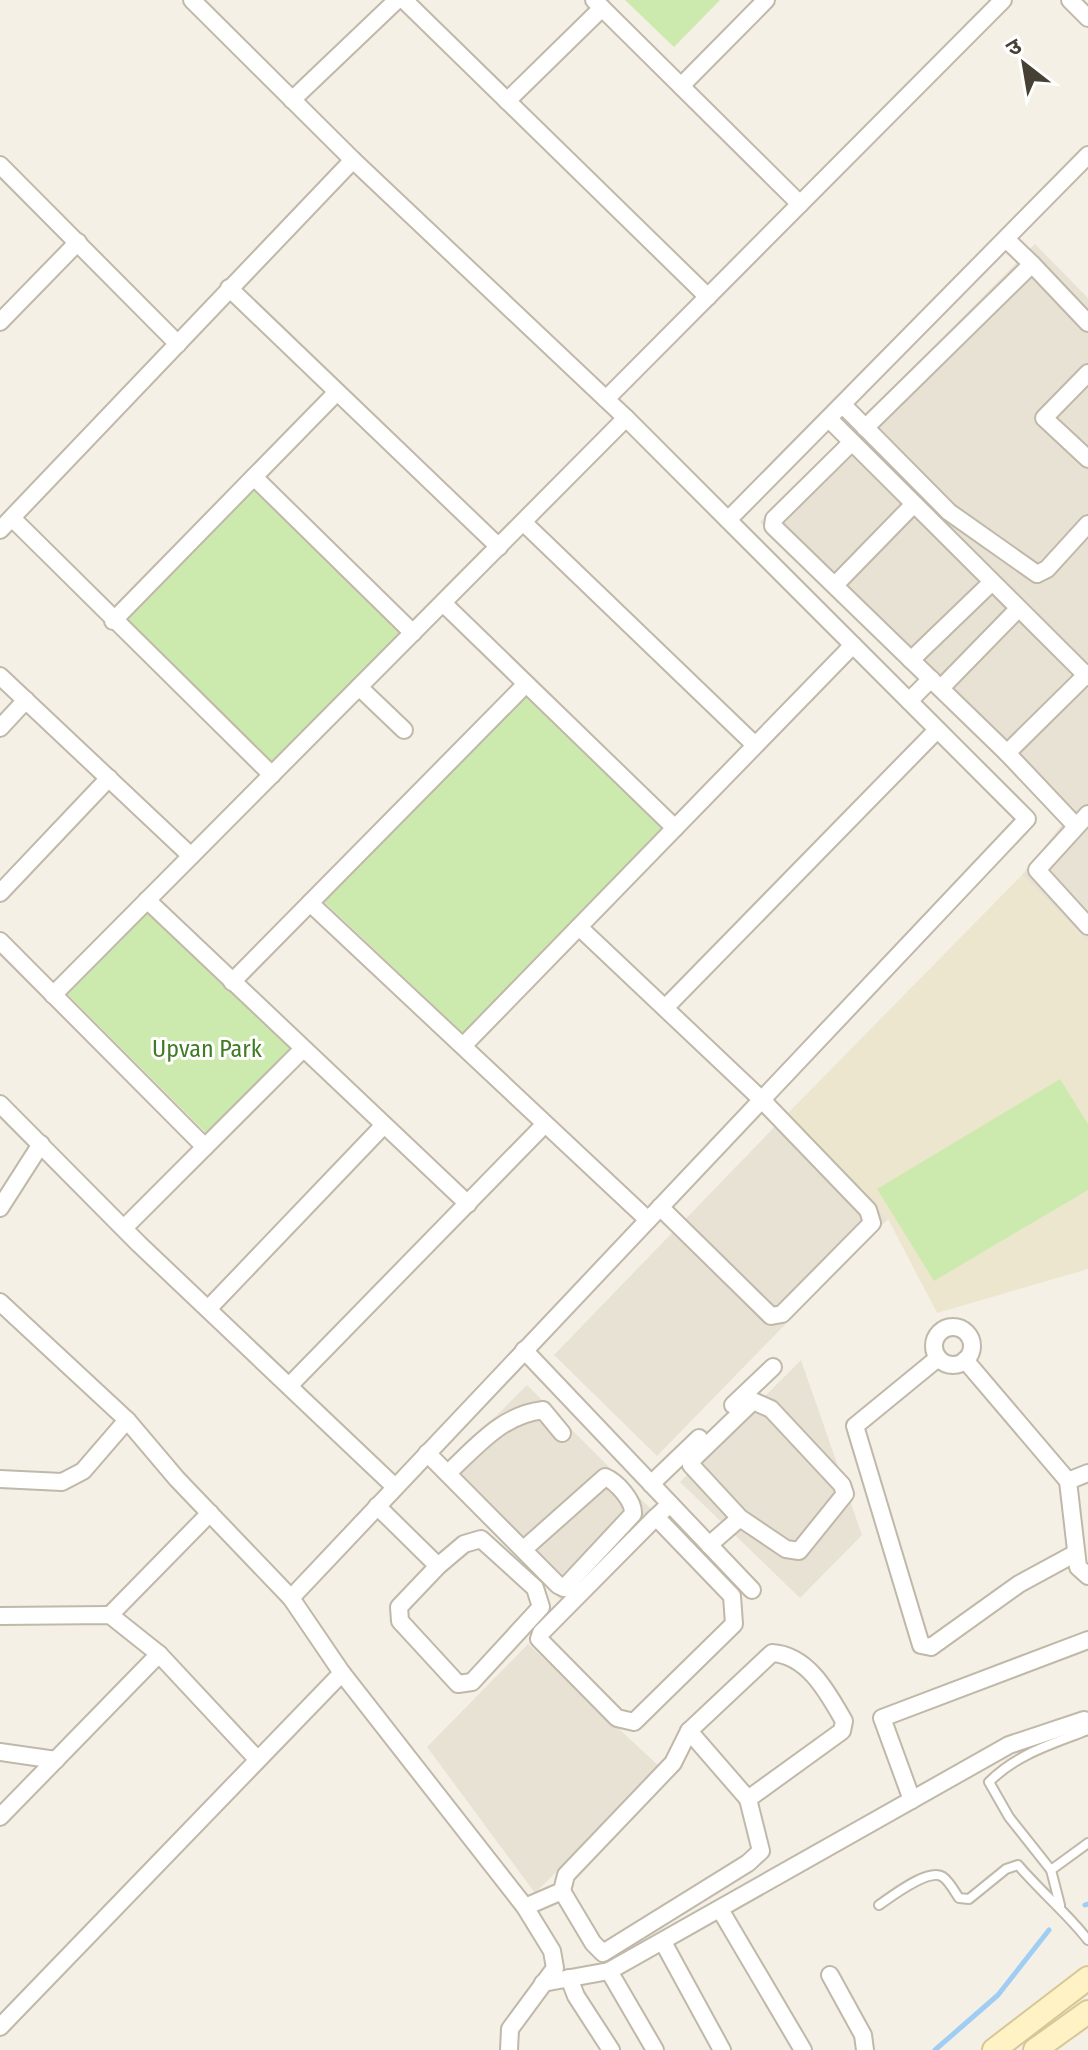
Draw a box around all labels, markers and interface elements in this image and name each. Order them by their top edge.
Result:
north arrow [984,24,1064,104]
text: उ [1001,32,1027,62]
park label: Upvan Park [152,1035,263,1063]

